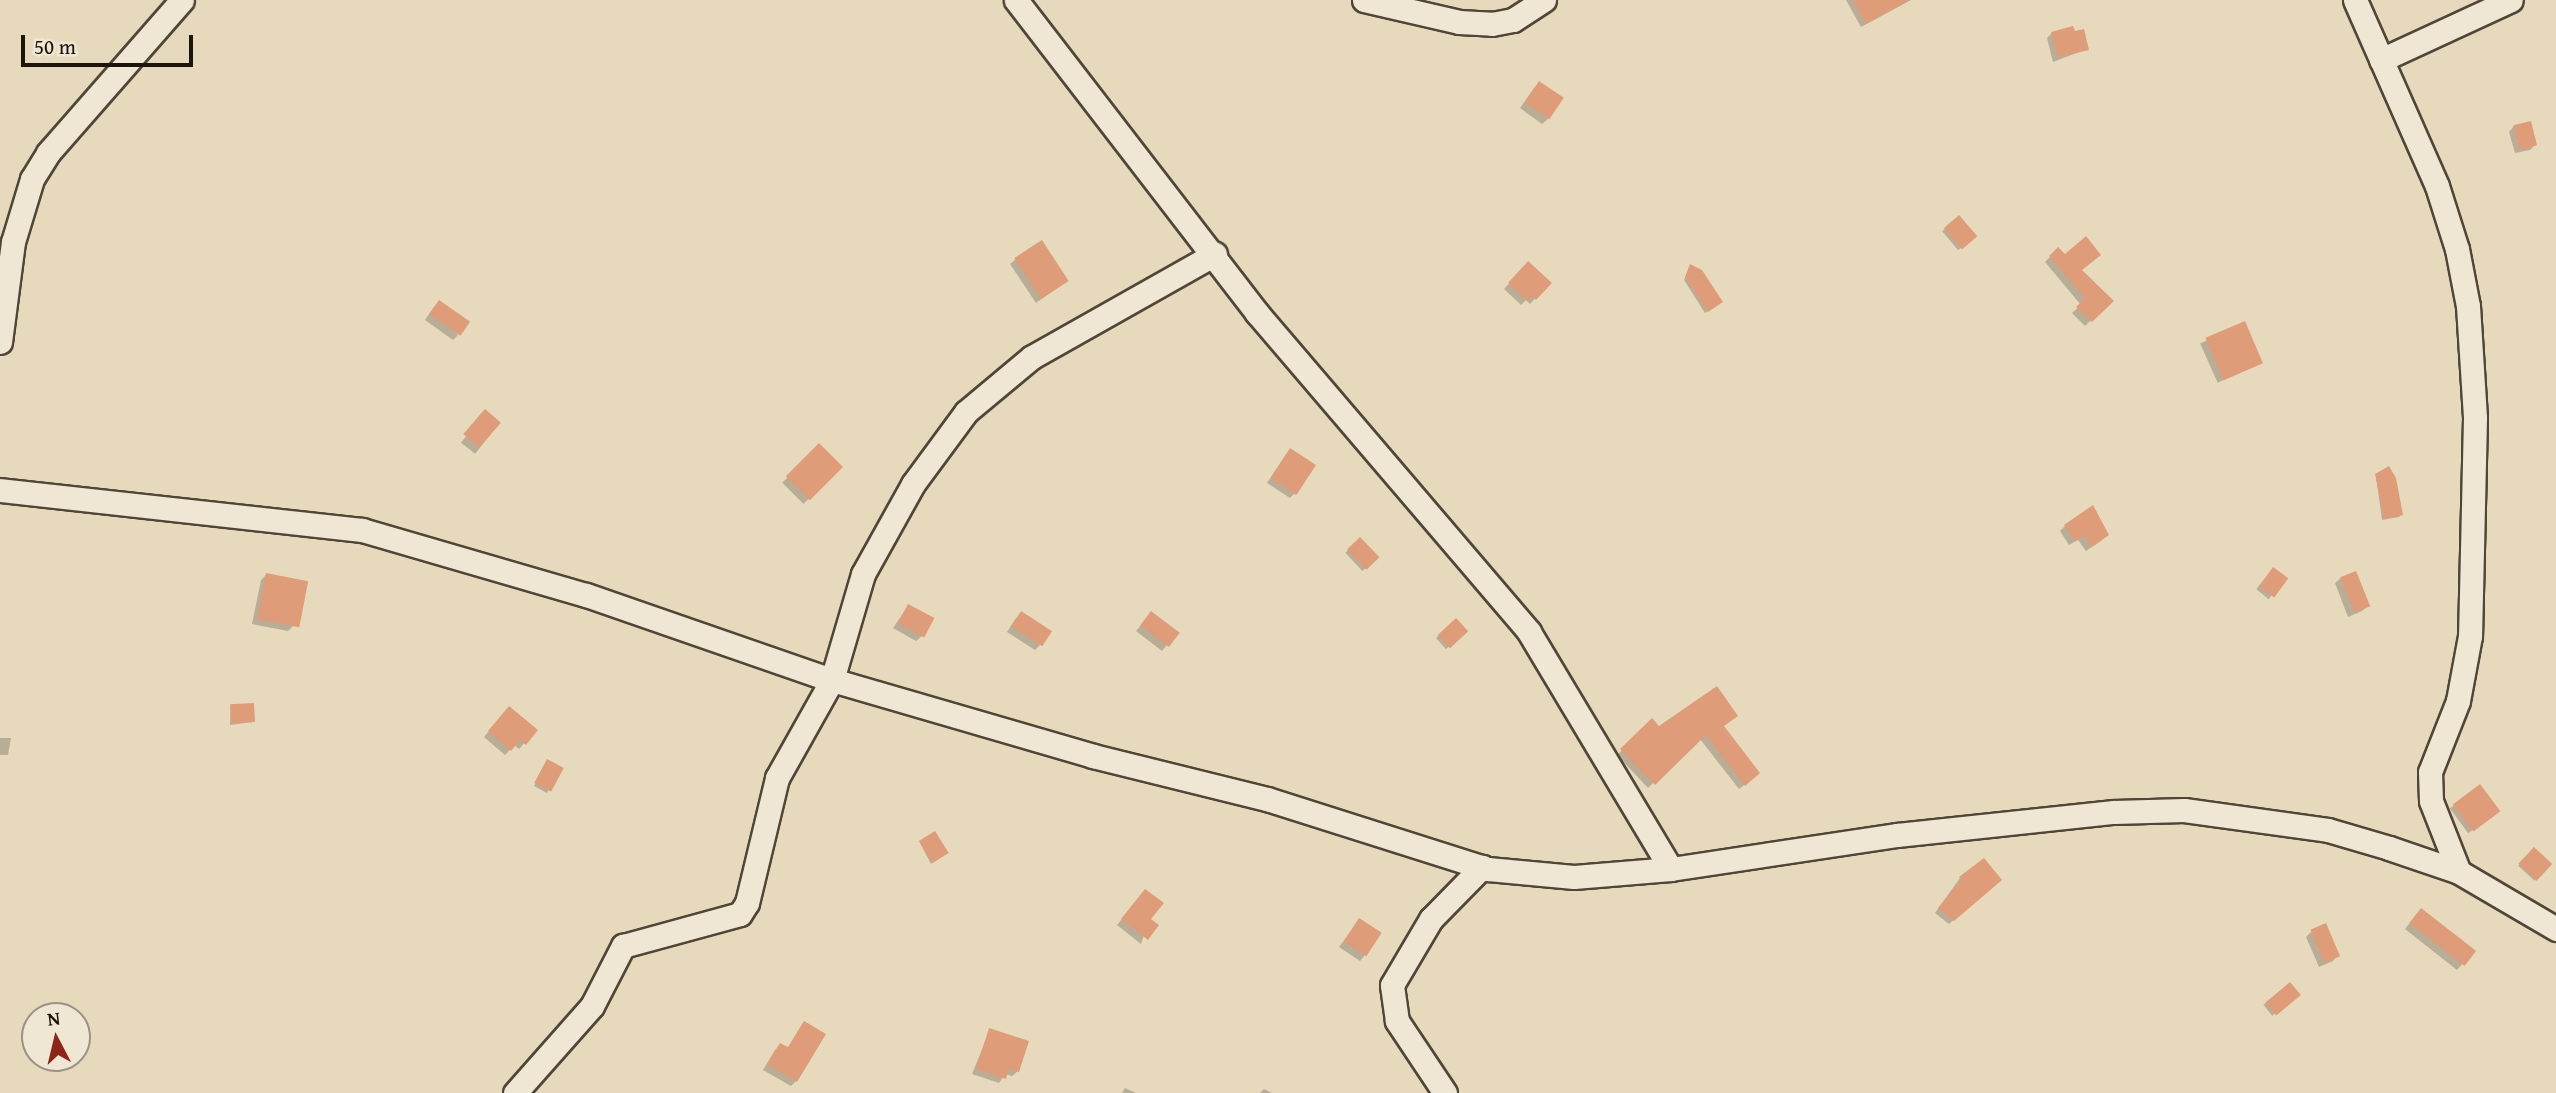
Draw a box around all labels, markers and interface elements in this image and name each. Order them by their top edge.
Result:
scale bar [24,21,196,65]
text: 50 m [34,31,76,62]
north arrow [21,1002,91,1072]
text: N [46,1003,62,1033]

